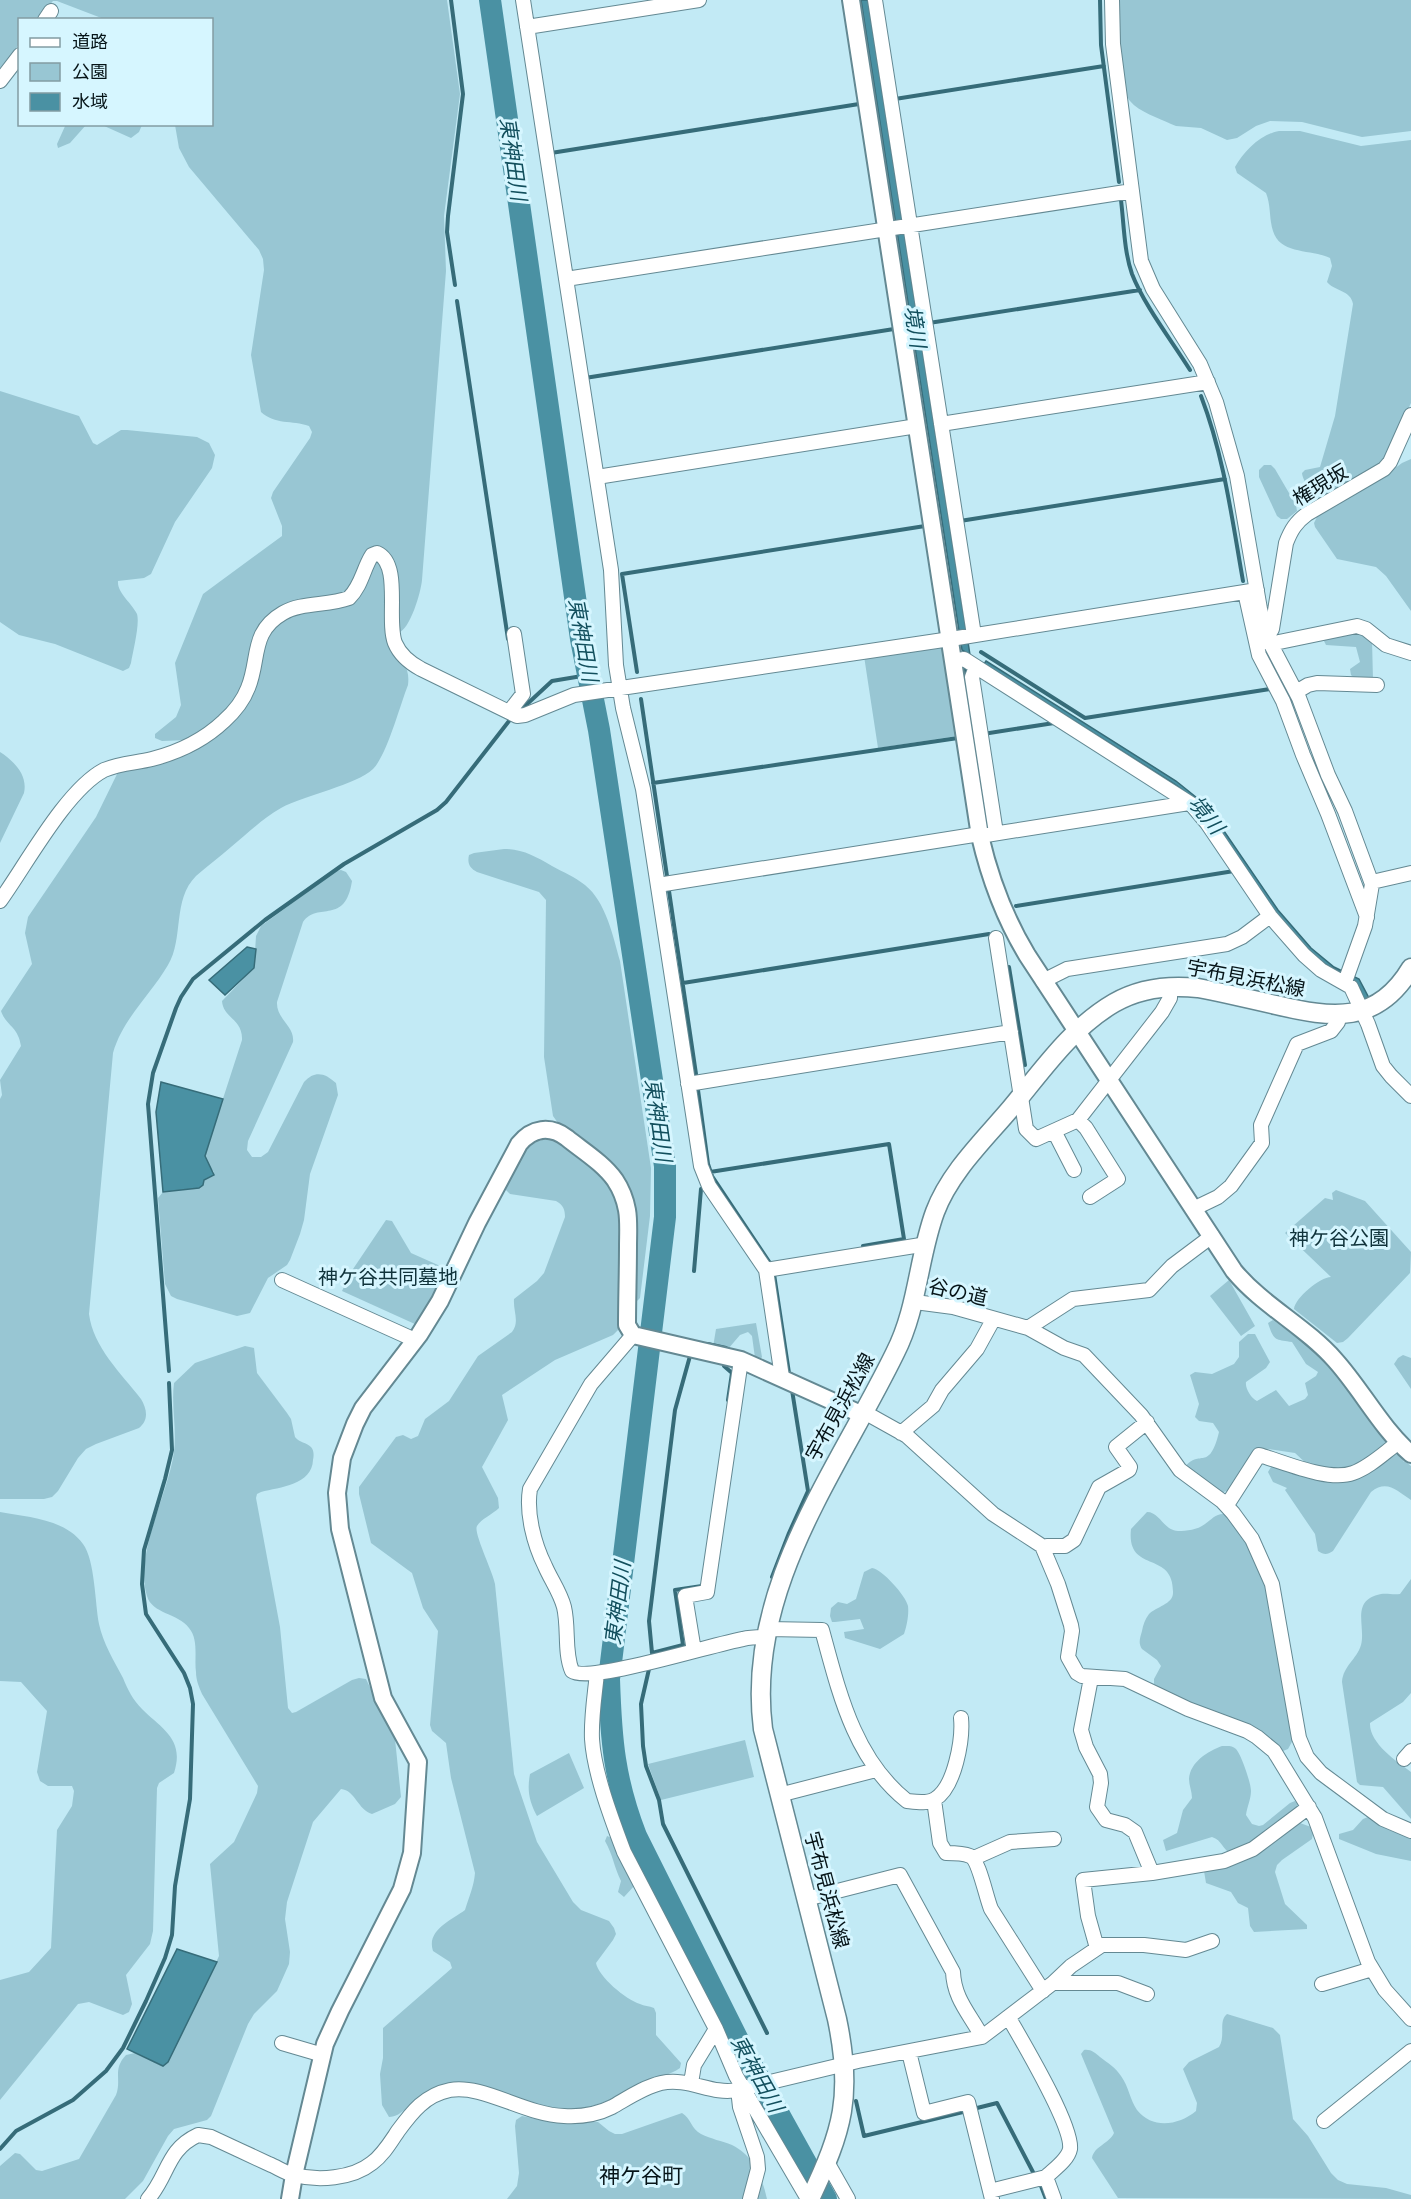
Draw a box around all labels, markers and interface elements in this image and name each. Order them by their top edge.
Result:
legend [18,18,213,126]
text: 道路 [72,31,108,52]
text: 公園 [72,61,108,82]
text: 水域 [72,91,108,112]
water label: 東神田川 [495,116,531,204]
water label: 境川 [900,304,930,352]
street label: 権現坂 [1288,459,1352,511]
water label: 東神田川 [564,597,602,685]
water label: 境川 [1183,791,1230,840]
street label: 宇布見浜松線 [1185,955,1307,1001]
water label: 東神田川 [640,1077,676,1165]
park label: 神ケ谷公園 [1289,1226,1389,1250]
park label: 神ケ谷共同墓地 [318,1265,458,1289]
street label: 谷の道 [926,1274,990,1310]
street label: 宇布見浜松線 [800,1349,880,1465]
water label: 東神田川 [601,1558,635,1646]
street label: 宇布見浜松線 [800,1829,854,1951]
water label: 東神田川 [726,2031,789,2118]
district label: 神ケ谷町 [599,2164,683,2188]

